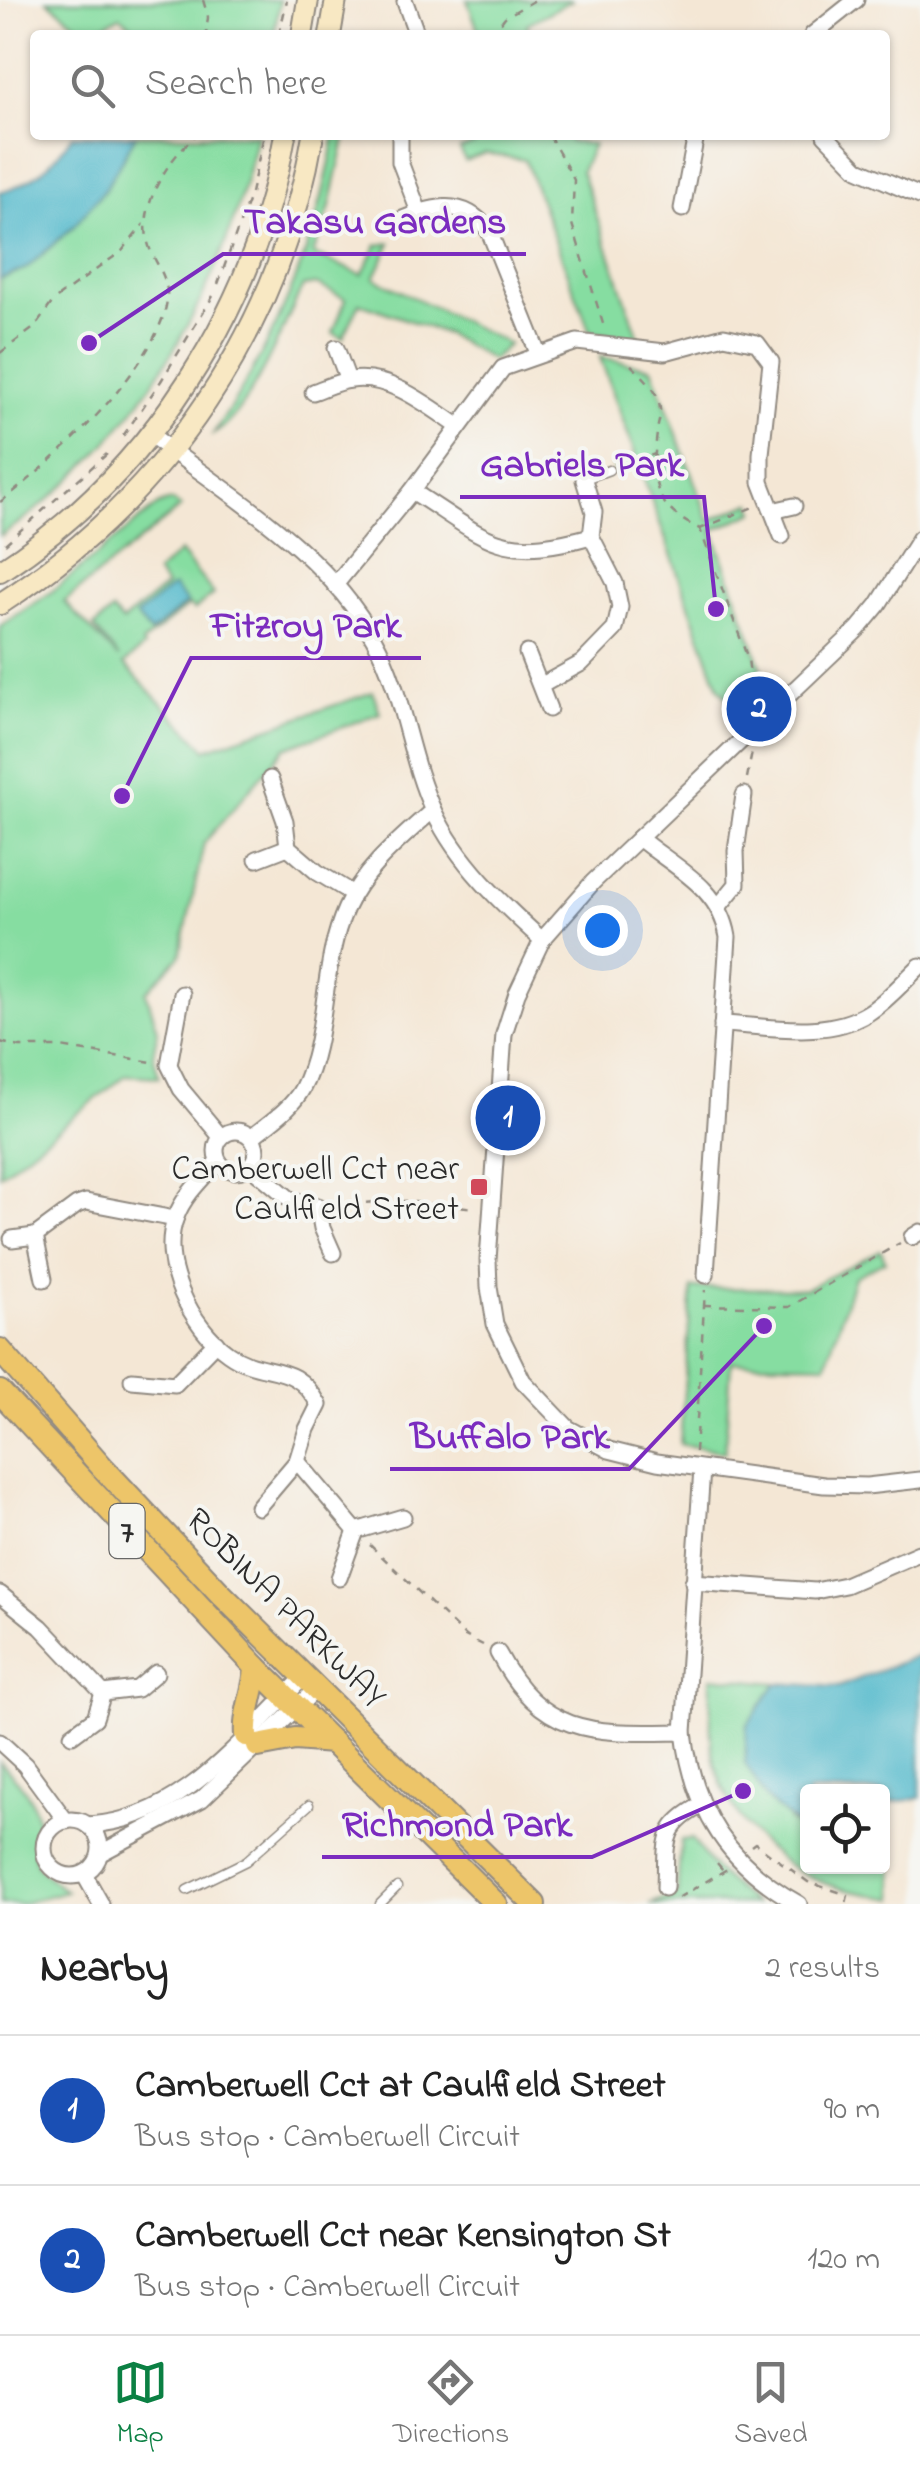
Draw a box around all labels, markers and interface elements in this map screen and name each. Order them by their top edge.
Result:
search box [30,30,890,140]
text: Search here [145,57,327,113]
icon: search [65,58,120,113]
callout: Takasu Gardens [223,186,526,254]
text: Takasu Gardens [244,196,506,252]
callout: Gabriels Park [460,429,704,497]
text: Gabriels Park [480,439,685,495]
callout: Fitzroy Park [191,590,421,658]
text: Fitzroy Park [209,600,403,656]
pin: 2 [726,672,792,746]
your location [577,905,628,956]
pin: 1 [476,1080,540,1156]
place label: Camberwell Cct near Caulfield Street [172,1145,459,1236]
marker: Camberwell Cct near Caulfield Street [468,1176,490,1198]
callout: Buffalo Park [390,1401,629,1469]
text: Buffalo Park [408,1411,611,1467]
street label: ROBINA PARKWAY [172,1497,397,1722]
road number: 7 [110,1504,144,1558]
map controls [800,1784,890,1874]
button: locate [800,1784,890,1874]
callout: Richmond Park [322,1789,592,1857]
text: Richmond Park [342,1799,573,1855]
text: Nearby [40,1939,168,2000]
text: 2 results [765,1946,880,1993]
text: Camberwell Cct at Caulfield Street [135,2059,666,2115]
text: 1 [67,2087,78,2134]
text: 90 m [824,2087,880,2134]
text: Bus stop · Camberwell Circuit [135,2115,520,2162]
text: Camberwell Cct near Kensington St [135,2209,671,2265]
text: 2 [65,2237,80,2284]
text: 120 m [807,2237,880,2284]
text: Bus stop · Camberwell Circuit [135,2265,520,2312]
tab: Map [113,2355,168,2456]
tab: Directions [393,2355,509,2456]
tab: Saved [734,2355,807,2456]

